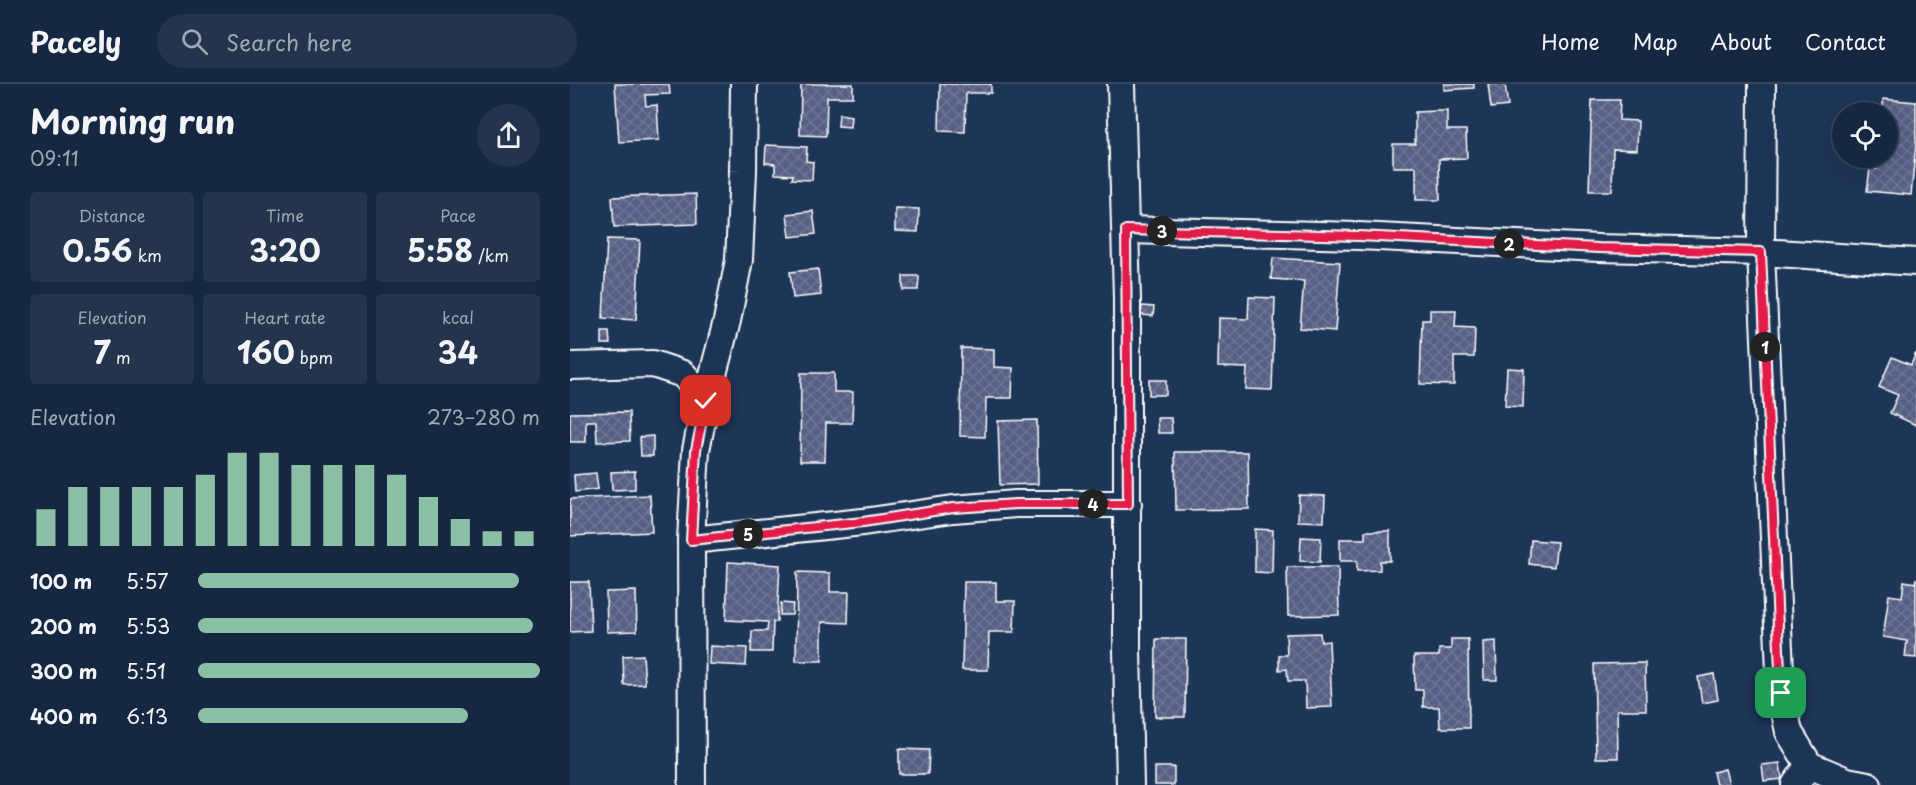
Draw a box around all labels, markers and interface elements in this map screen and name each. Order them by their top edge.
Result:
search box [157,14,577,68]
text: Pacely [30,20,121,63]
icon: search [178,25,211,58]
text: Search here [226,25,352,58]
text: Home [1541,25,1600,57]
text: Map [1633,25,1678,57]
text: About [1711,25,1772,57]
text: Contact [1805,25,1886,57]
text: Morning run [30,95,235,145]
map controls [1832,102,1898,168]
button: locate [1832,102,1898,168]
button: share [477,104,540,167]
text: 09:11 [30,143,79,173]
text: Distance [78,203,146,227]
text: Time [266,203,304,227]
text: Pace [440,203,476,227]
pin: 3 [1147,216,1177,246]
text: 3 [1157,219,1167,243]
text: 0.56 [62,227,133,272]
text: 3:20 [249,227,321,272]
text: 5:58 [407,227,473,272]
pin: 2 [1494,229,1524,259]
text: 2 [1503,232,1515,256]
text: km [133,243,162,267]
text: /km [473,243,509,267]
text: Elevation [77,305,147,329]
text: Heart rate [245,305,325,329]
text: kcal [442,305,474,329]
text: 7 [94,329,111,374]
text: 160 [237,329,295,374]
text: 34 [438,329,478,374]
pin: 1 [1750,332,1780,362]
text: 1 [1761,335,1769,359]
text: m [111,345,131,369]
text: bpm [295,345,333,369]
pin [680,375,731,426]
icon: check [689,384,722,417]
text: Elevation [30,402,116,432]
text: 273–280 m [427,402,540,432]
pin: 4 [1078,489,1108,519]
text: 4 [1088,492,1098,516]
pin: 5 [733,519,763,549]
text: 5 [743,522,753,546]
text: 100 m [30,566,92,596]
text: 5:57 [126,566,169,596]
text: 200 m [30,611,97,641]
text: 5:53 [126,611,170,641]
text: 300 m [30,656,98,686]
text: 5:51 [126,656,166,686]
pin [1755,667,1806,718]
icon: arrive [1764,676,1797,709]
text: 400 m [30,701,98,731]
text: 6:13 [126,701,168,731]

